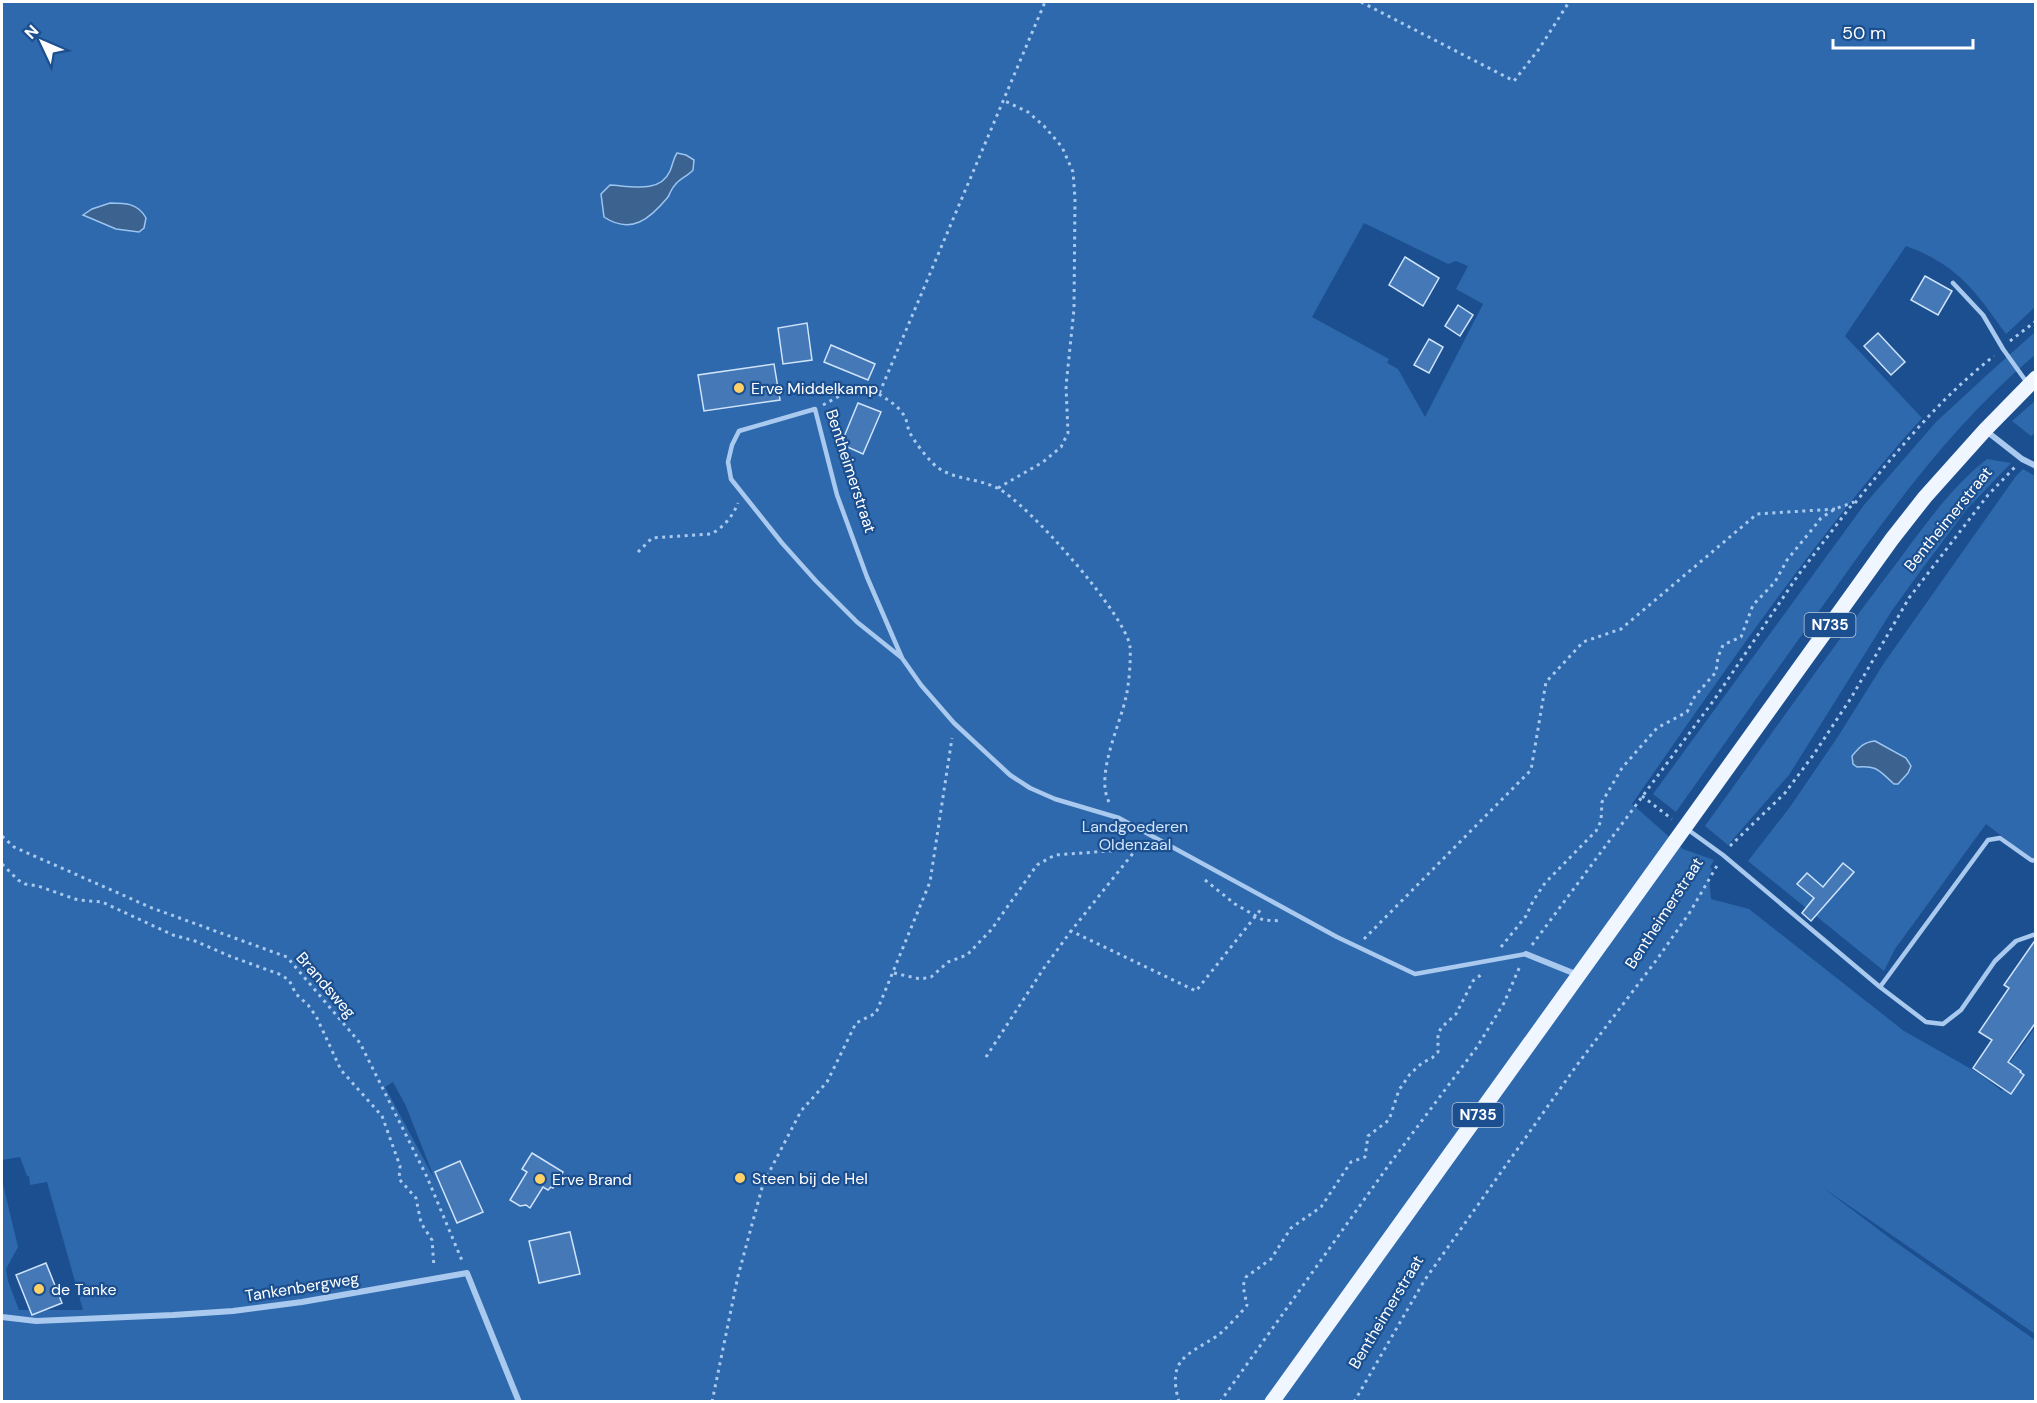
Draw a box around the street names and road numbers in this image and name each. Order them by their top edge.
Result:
street label: Bentheimerstraat [821,406,881,536]
street label: Bentheimerstraat [1899,462,1997,576]
road number: N735 [1804,613,1856,637]
street label: Bentheimerstraat [1620,853,1708,973]
street label: Brandsweg [291,948,361,1023]
road number: N735 [1452,1103,1504,1127]
street label: Bentheimerstraat [1344,1251,1428,1373]
street label: Tankenbergweg [244,1268,361,1306]

